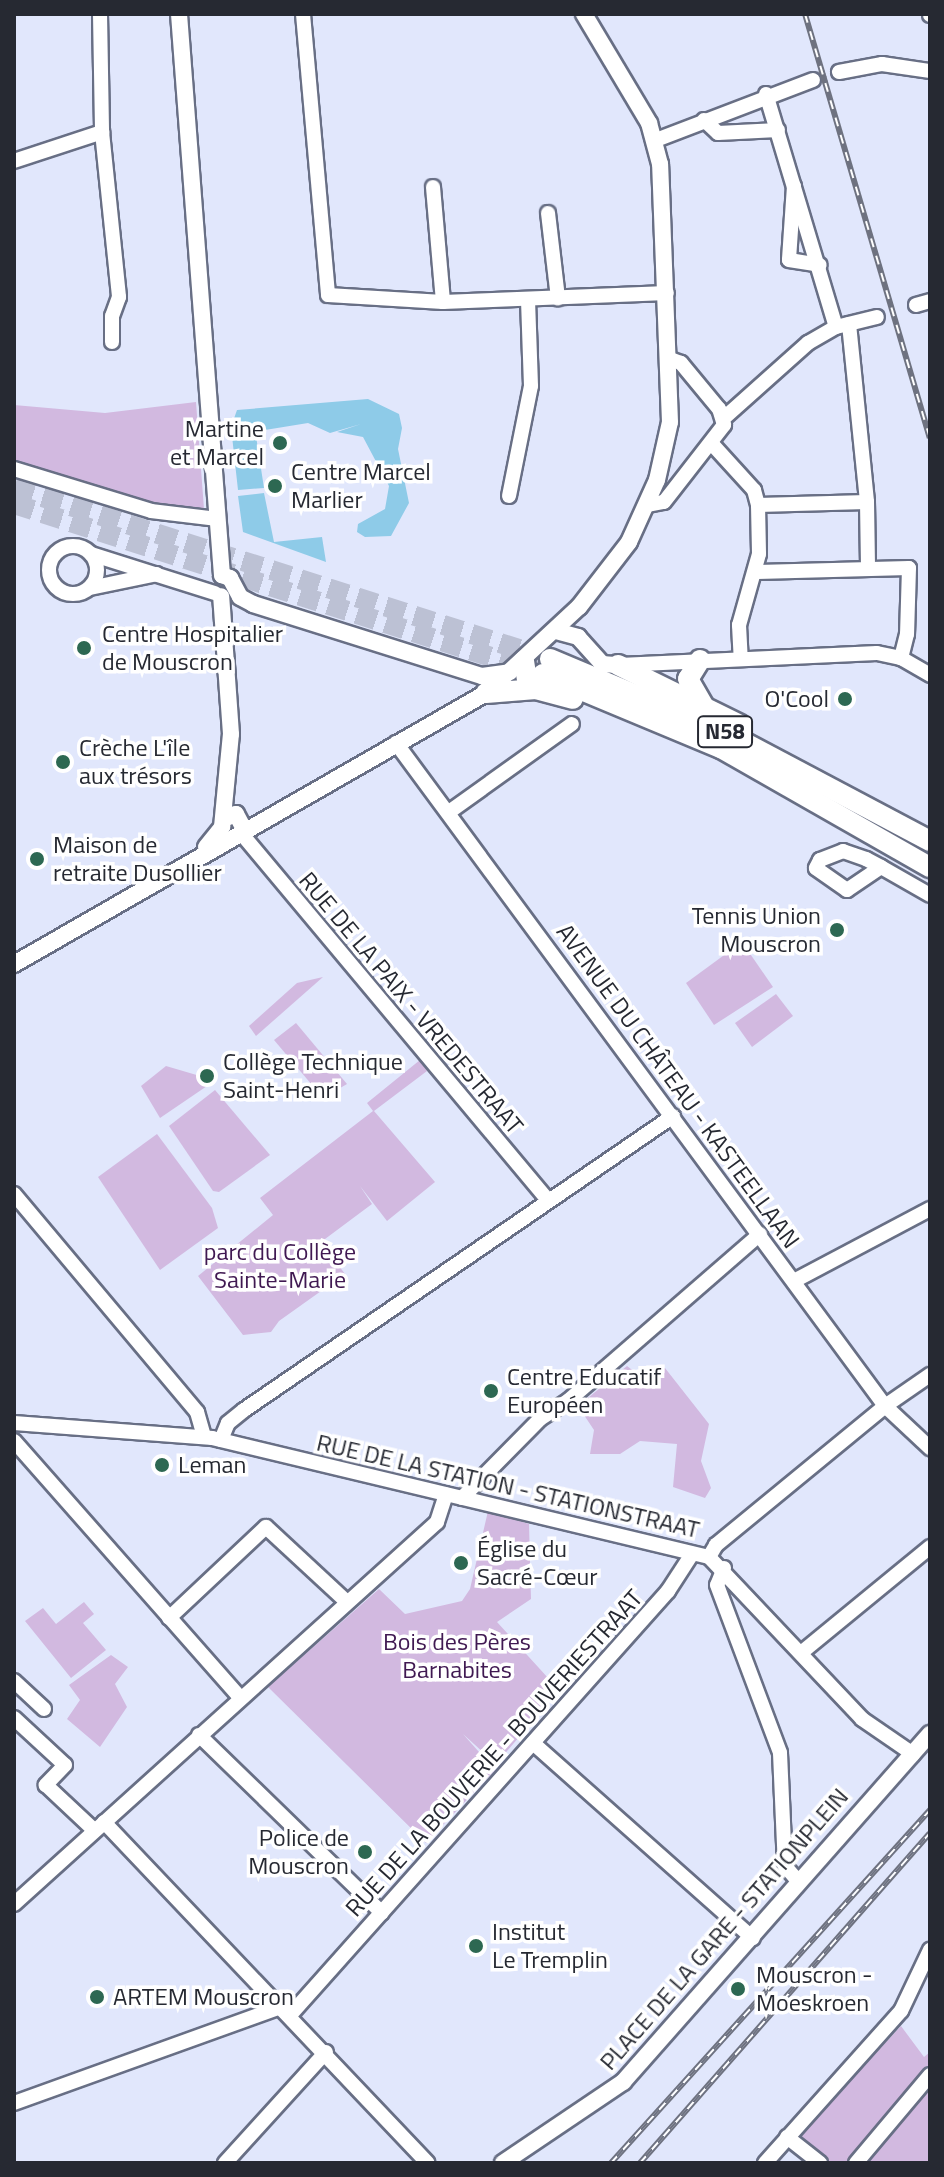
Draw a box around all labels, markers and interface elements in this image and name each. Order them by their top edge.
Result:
place label: Martine et Marcel [170,415,264,471]
marker: Martine et Marcel [271,434,289,452]
place label: Centre Marcel Marlier [291,458,431,514]
marker: Centre Marcel Marlier [266,477,284,495]
place label: Centre Hospitalier de Mouscron [102,620,283,676]
marker: Centre Hospitalier de Mouscron [73,637,95,659]
place label: O'Cool [764,685,829,713]
marker: O'Cool [836,690,854,708]
road number: N58 [697,714,753,750]
place label: Crèche L'île aux trésors [79,734,192,790]
marker: Crèche L'île aux trésors [54,753,72,771]
place label: Maison de retraite Dusollier [53,831,222,887]
marker: Maison de retraite Dusollier [28,850,46,868]
street label: RUE DE LA PAIX - VREDESTRAAT [293,866,529,1140]
place label: Tennis Union Mouscron [692,902,821,958]
street label: AVENUE DU CHÂTEAU - KASTEELLAAN [551,918,805,1254]
marker: Tennis Union Mouscron [828,921,846,939]
place label: Collège Technique Saint-Henri [223,1048,403,1104]
marker: Collège Technique Saint-Henri [198,1067,216,1085]
park label: parc du Collège Sainte-Marie [204,1238,356,1294]
place label: Centre Educatif Européen [507,1363,661,1419]
marker: Centre Educatif Européen [482,1382,500,1400]
street label: RUE DE LA STATION - STATIONSTRAAT [314,1428,702,1544]
place label: Leman [178,1451,246,1479]
marker: Leman [153,1456,171,1474]
place label: Église du Sacré-Cœur [477,1535,598,1591]
marker: Église du Sacré-Cœur [452,1554,470,1572]
street label: RUE DE LA BOUVERIE - BOUVERIESTRAAT [339,1584,649,1922]
park label: Bois des Pères Barnabites [383,1628,531,1684]
street label: PLACE DE LA GARE - STATIONPLEIN [594,1782,854,2076]
place label: Police de Mouscron [248,1824,349,1880]
marker: Police de Mouscron [356,1843,374,1861]
place label: Institut Le Tremplin [492,1918,608,1974]
marker: Institut Le Tremplin [467,1937,485,1955]
place label: Mouscron - Moeskroen [756,1961,872,2017]
marker: Mouscron - Moeskroen [727,1978,749,2000]
place label: ARTEM Mouscron [113,1983,294,2011]
marker: ARTEM Mouscron [88,1988,106,2006]

